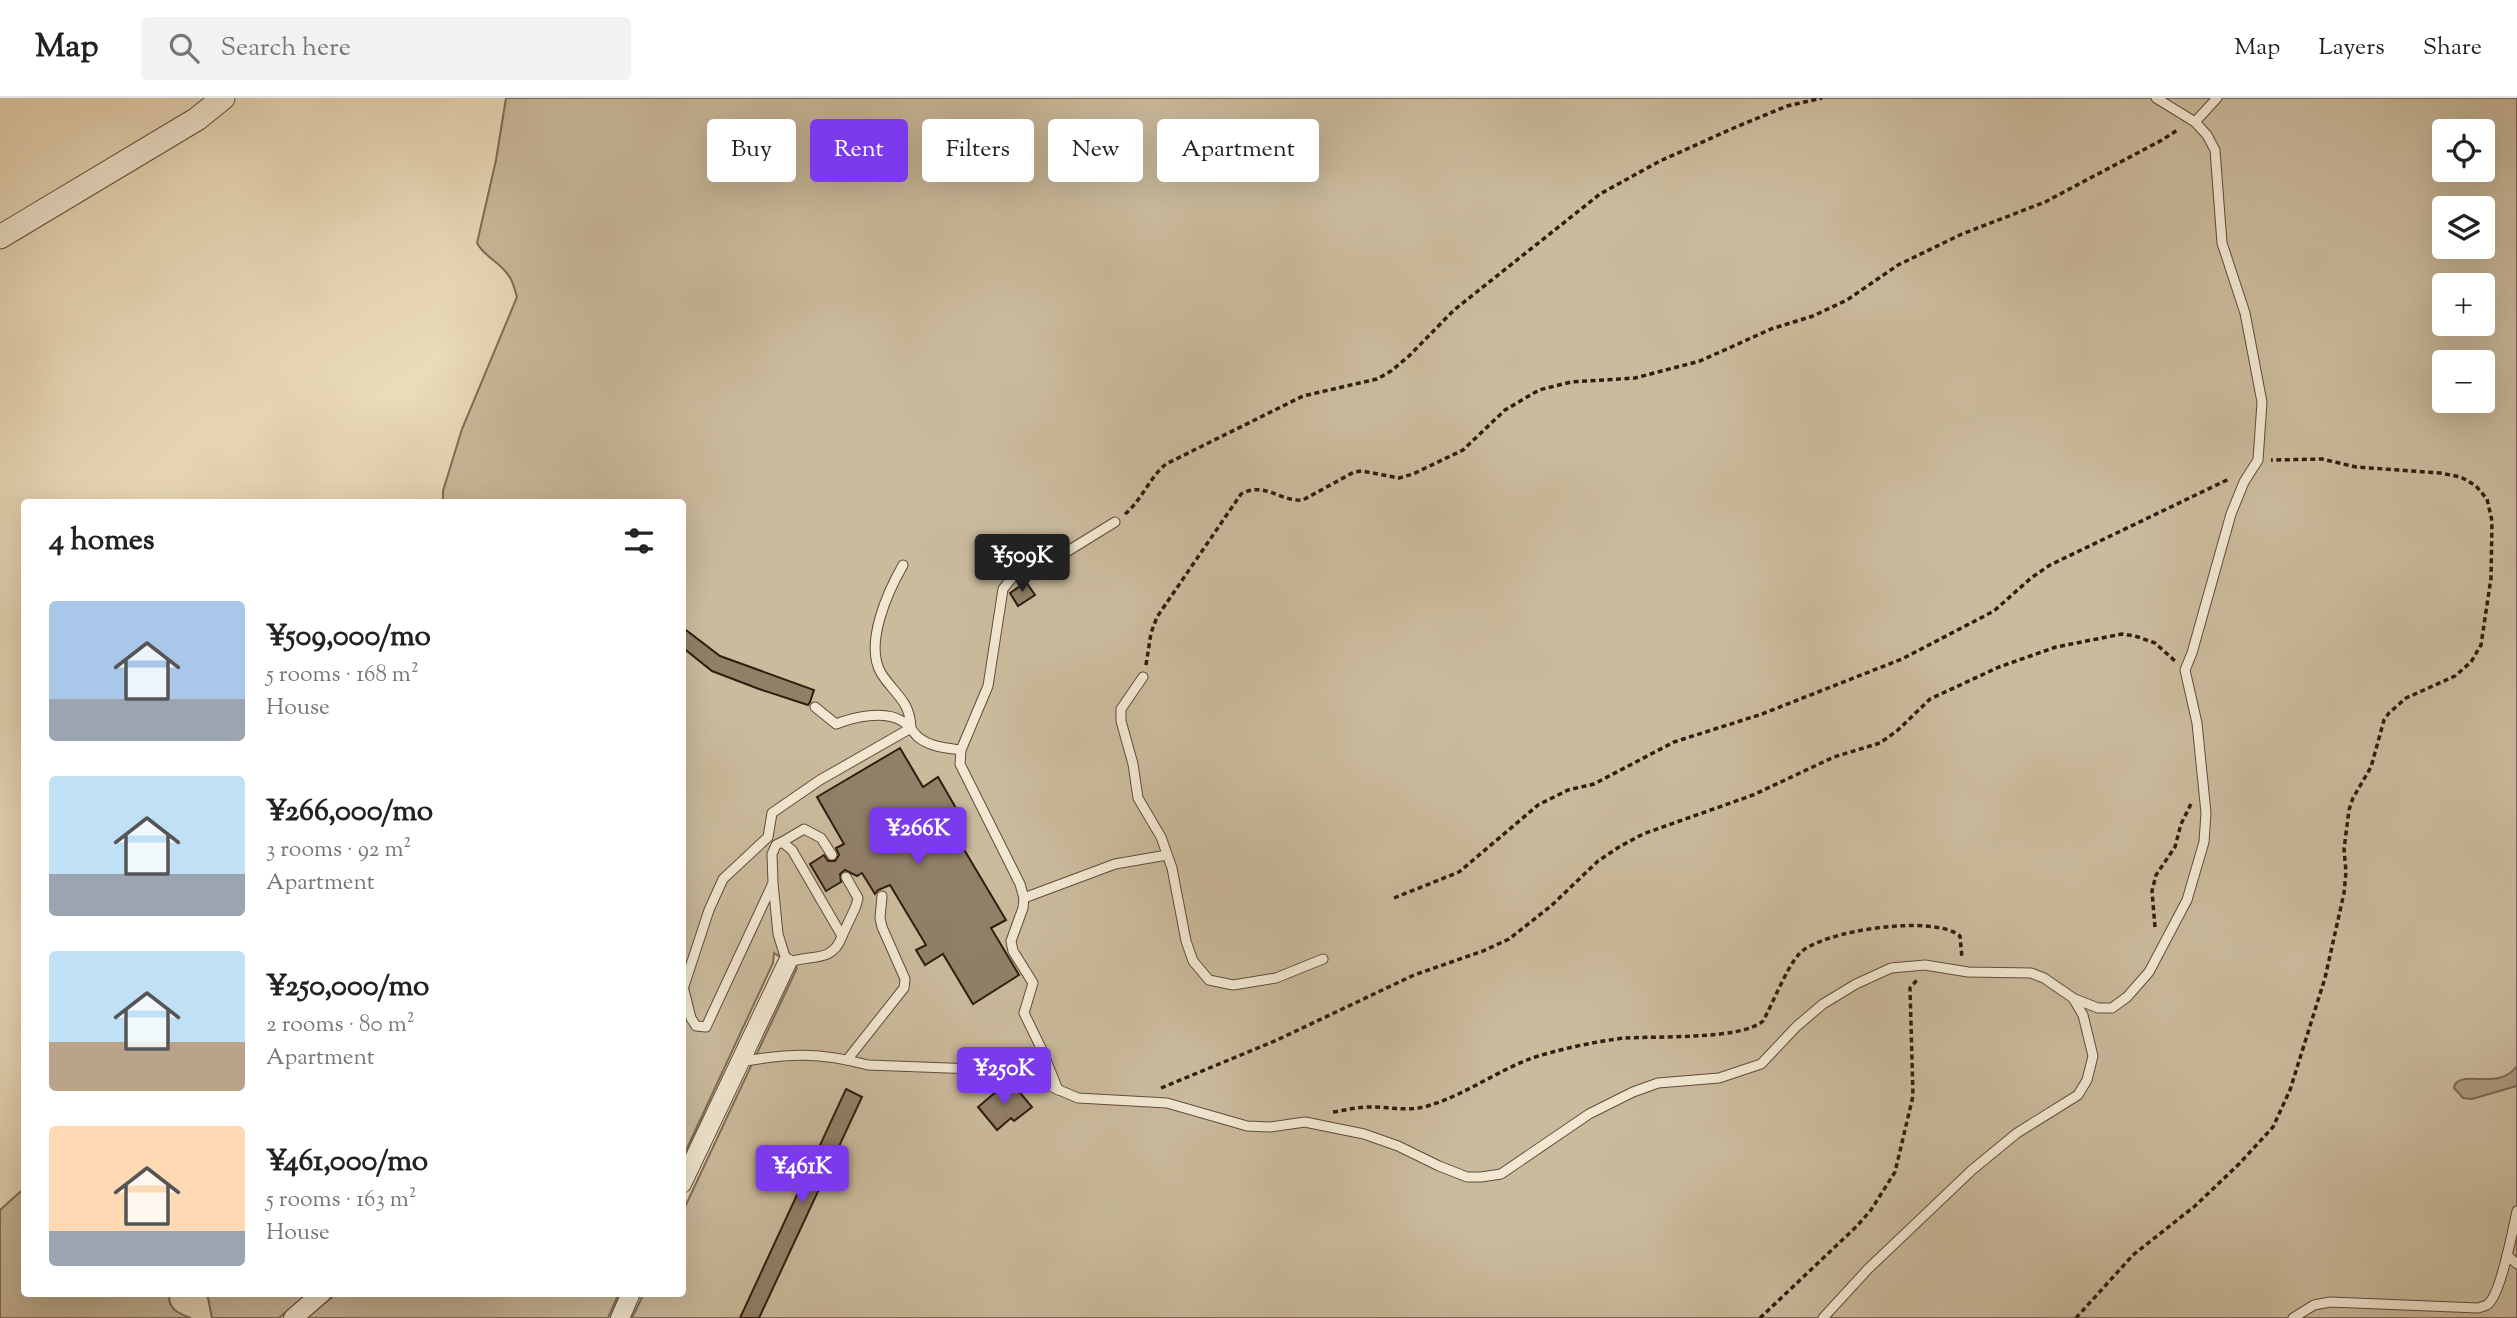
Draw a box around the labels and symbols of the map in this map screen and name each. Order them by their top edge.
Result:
pin: ¥509K [973,534,1071,594]
pin: ¥266K [869,808,967,867]
pin: ¥250K [955,1048,1053,1107]
pin: ¥461K [753,1146,851,1205]

